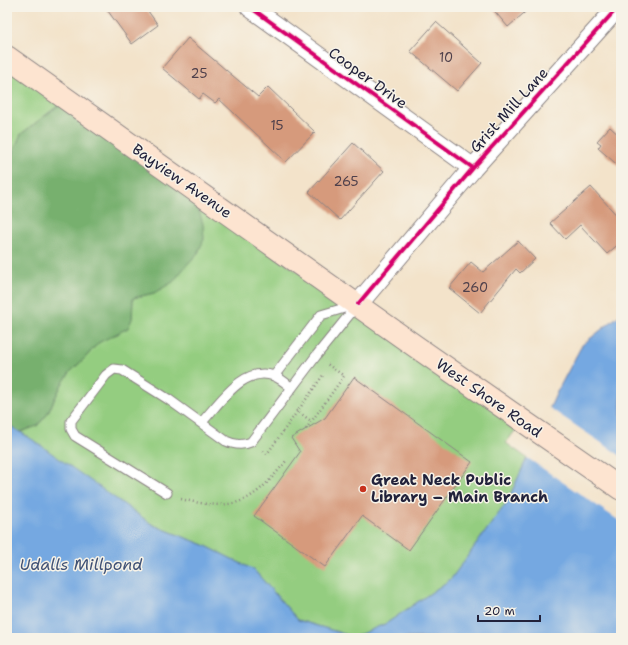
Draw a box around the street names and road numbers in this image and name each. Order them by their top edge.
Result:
street label: Cooper Drive [325,43,411,113]
street label: Grist Mill Lane [465,63,553,157]
street label: Bayview Avenue [128,139,236,223]
street label: West Shore Road [432,354,546,442]

